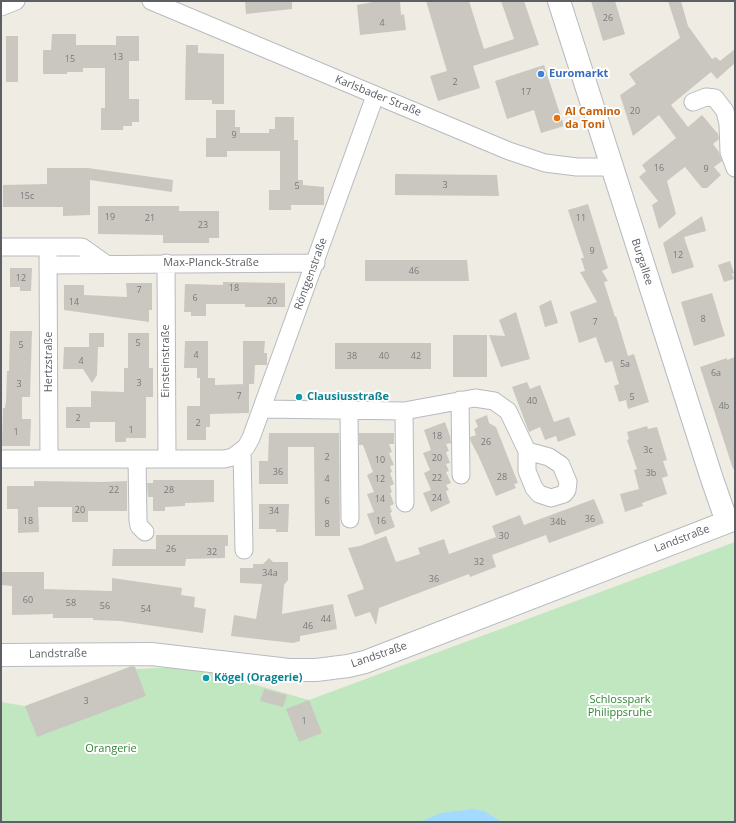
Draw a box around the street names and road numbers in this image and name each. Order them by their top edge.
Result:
street label: Karlsbader Straße [333,73,423,119]
street label: Röntgenstraße [292,236,330,312]
street label: Burgallee [628,237,656,287]
street label: Max-Planck-Straße [163,256,259,270]
street label: Einsteinstraße [159,324,173,398]
street label: Hertzstraße [42,332,56,392]
street label: Landstraße [653,522,711,556]
street label: Landstraße [349,639,409,671]
street label: Landstraße [29,647,87,661]

